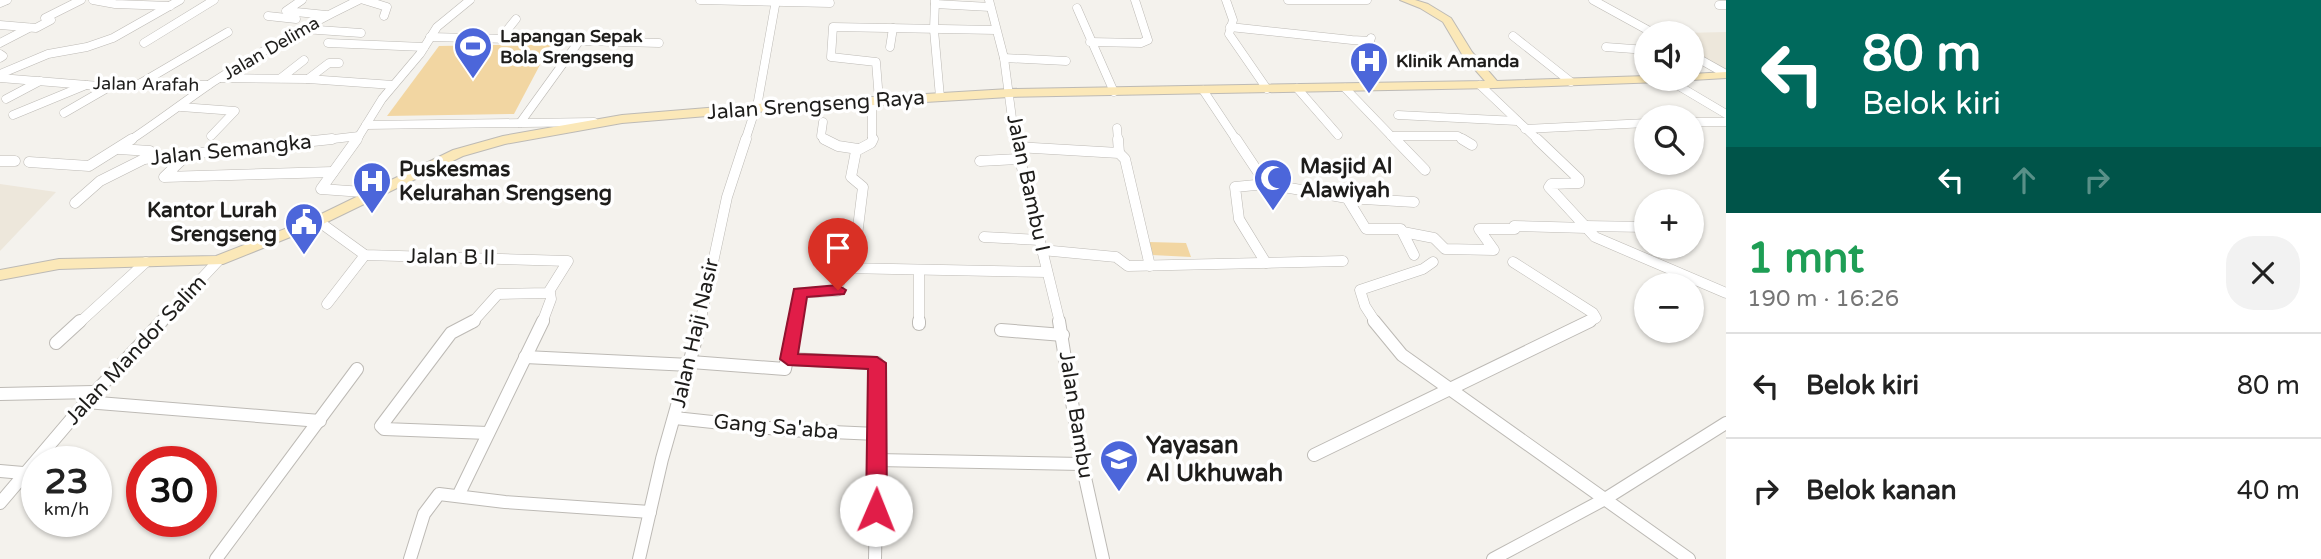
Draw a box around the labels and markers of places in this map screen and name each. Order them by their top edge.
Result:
sports icon: Lapangan Sepak Bola Srengseng [452,25,494,80]
place label: Lapangan Sepak Bola Srengseng [500,25,643,68]
hospital icon: Klinik Amanda [1348,40,1390,95]
place label: Klinik Amanda [1396,50,1519,72]
place label: Masjid Al Alawiyah [1300,154,1392,203]
place label: Puskesmas Kelurahan Srengseng [399,157,612,206]
mosque icon: Masjid Al Alawiyah [1252,157,1294,212]
hospital icon: Puskesmas Kelurahan Srengseng [351,160,393,215]
place label: Kantor Lurah Srengseng [147,198,277,247]
public building icon: Kantor Lurah Srengseng [283,201,325,256]
pin [808,218,868,290]
place label: Yayasan Al Ukhuwah [1146,431,1283,488]
school or university icon: Yayasan Al Ukhuwah [1098,438,1140,493]

